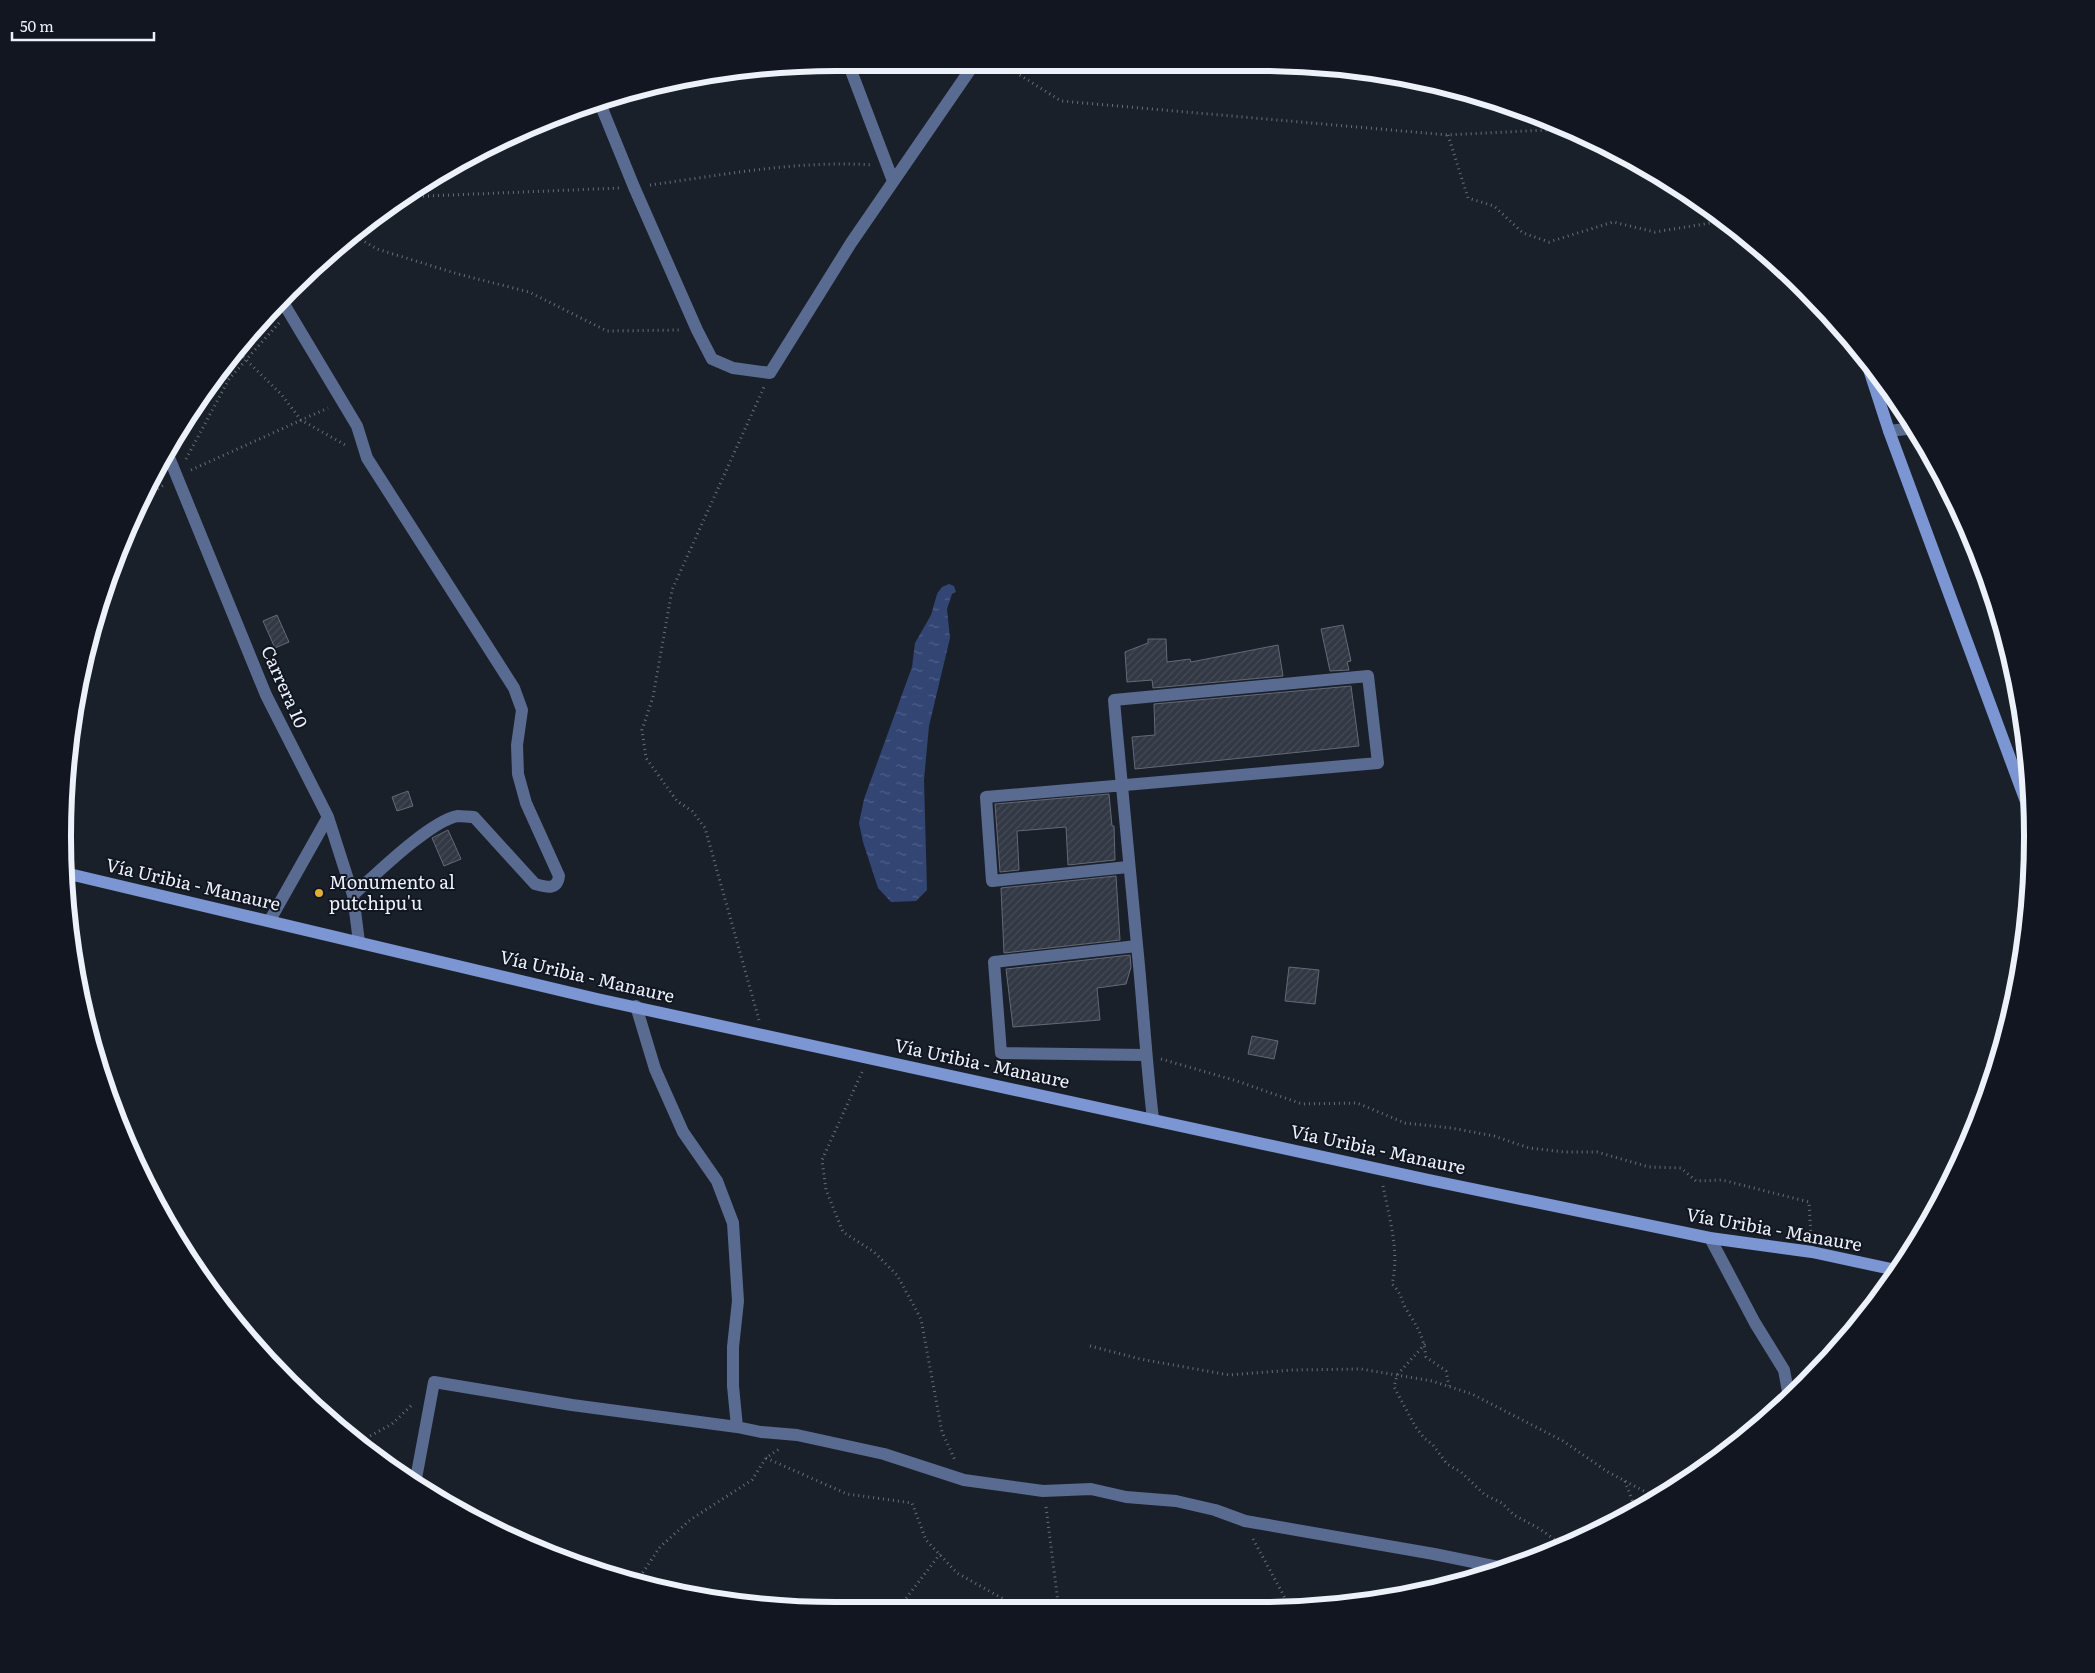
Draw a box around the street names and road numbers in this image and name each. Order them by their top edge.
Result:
street label: Carrera 10 [255,641,315,732]
street label: Vía Uribia - Manaure [103,850,283,917]
street label: Vía Uribia - Manaure [497,942,677,1009]
street label: Vía Uribia - Manaure [892,1031,1072,1094]
street label: Vía Uribia - Manaure [1288,1117,1468,1180]
street label: Vía Uribia - Manaure [1684,1200,1864,1257]

